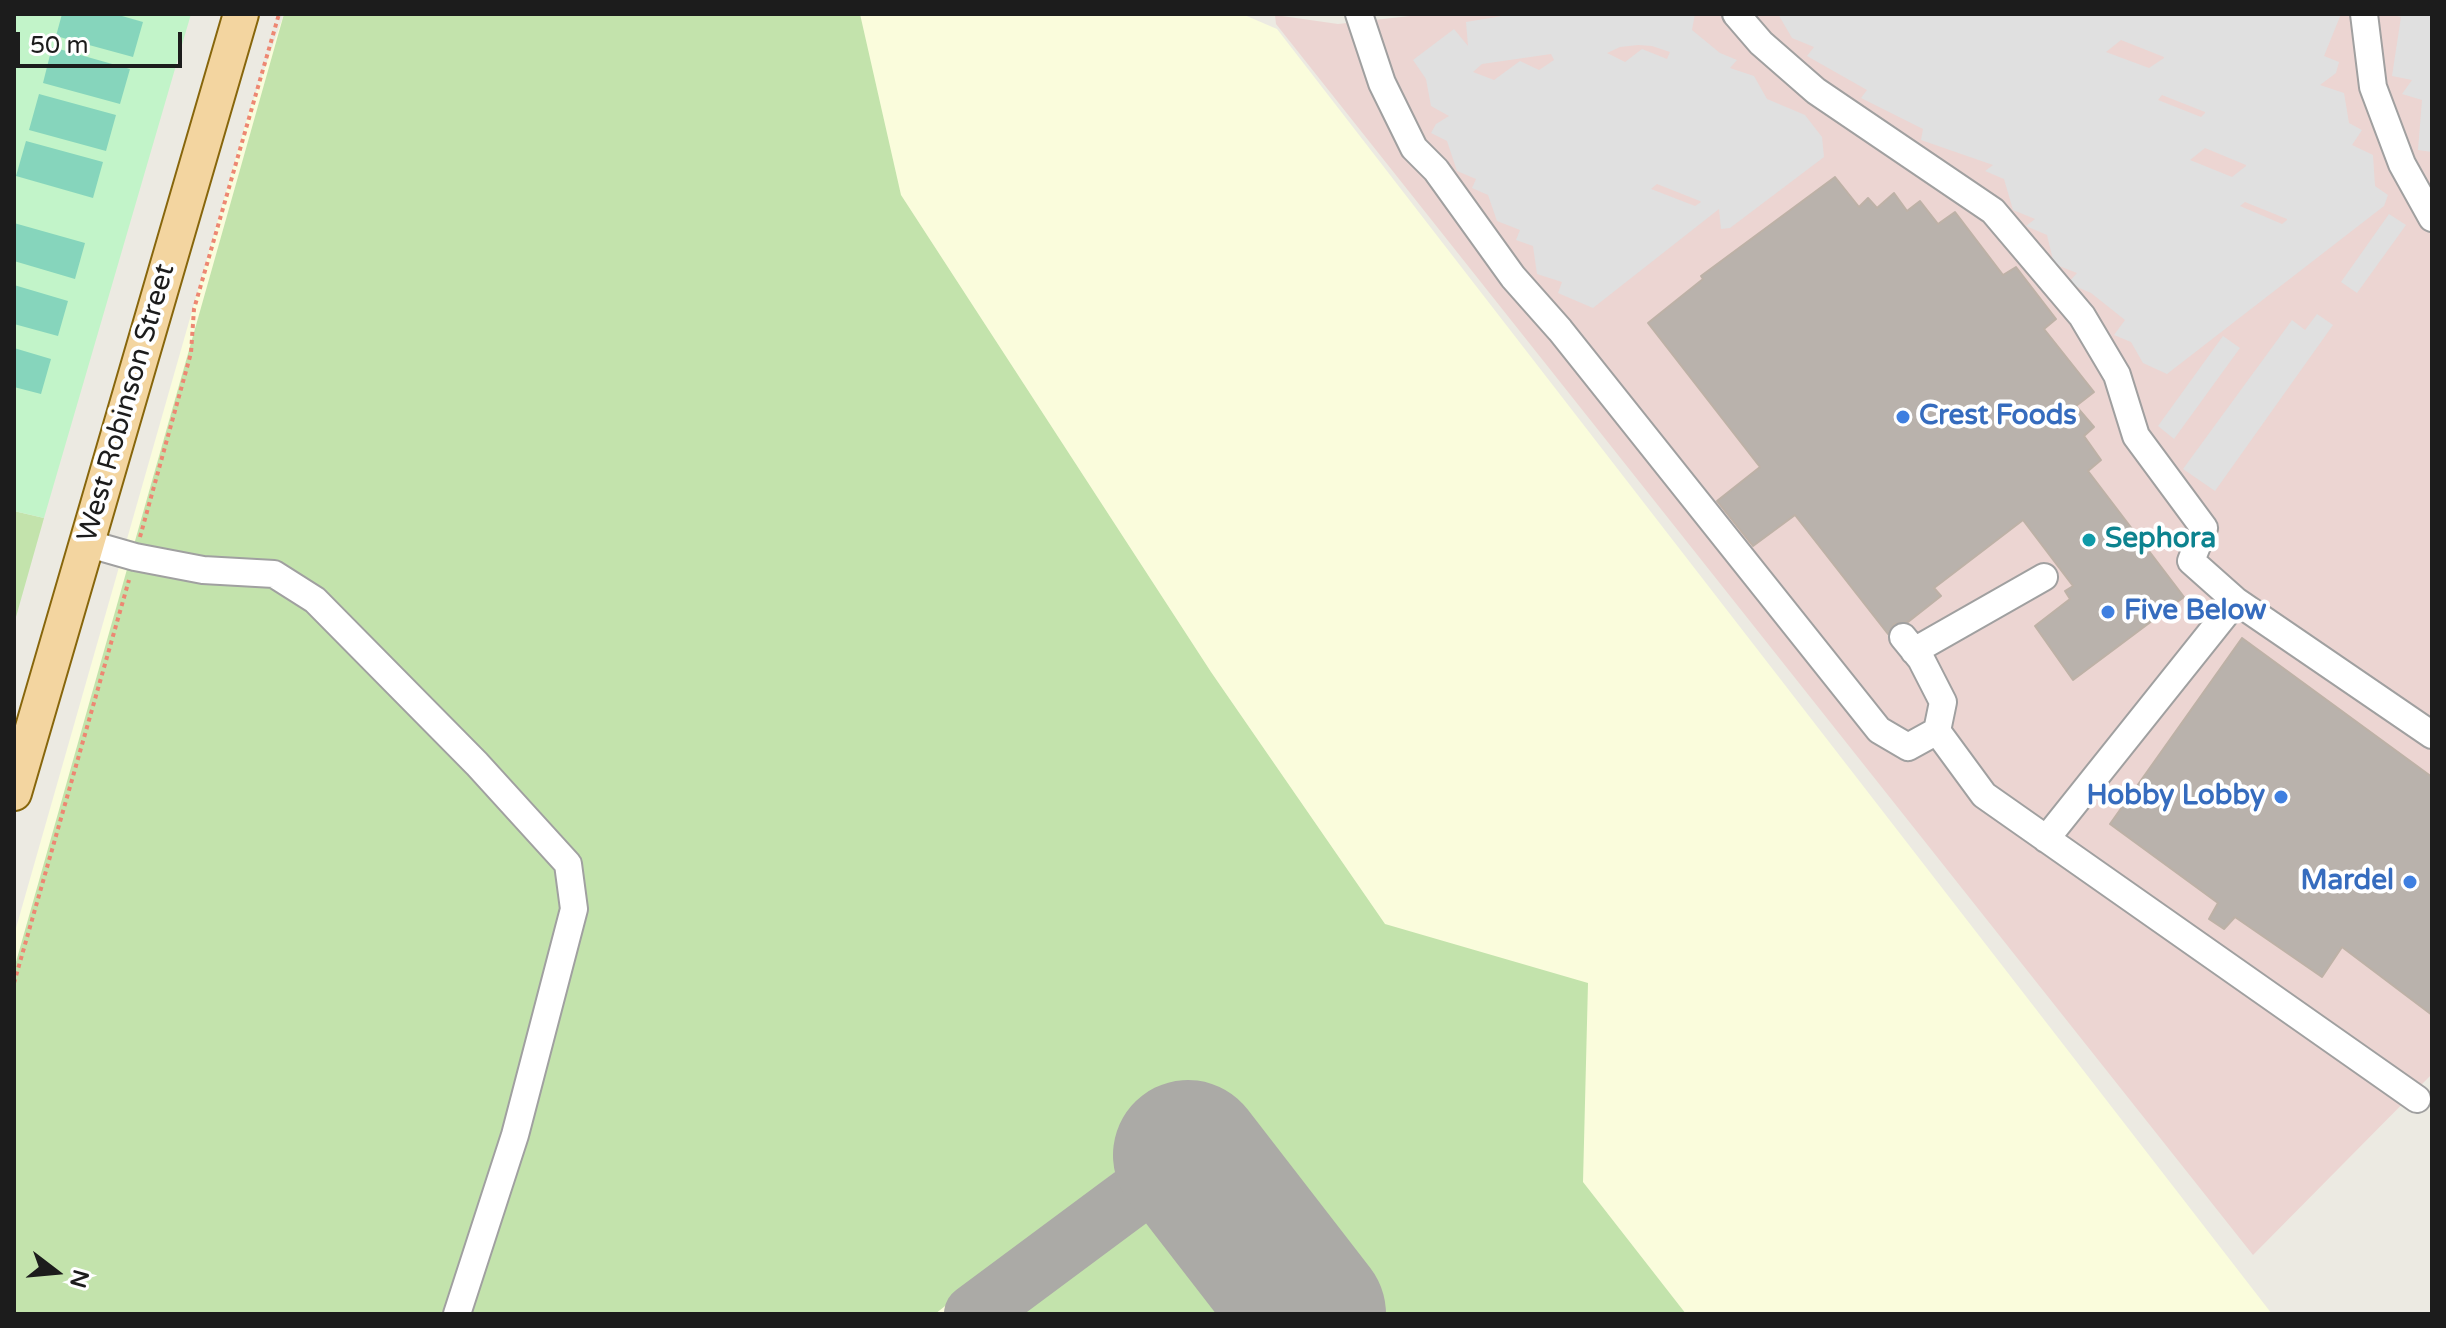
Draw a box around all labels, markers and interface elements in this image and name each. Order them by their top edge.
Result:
scale bar [20,16,186,66]
text: 50 m [30,31,88,60]
street label: West Robinson Street [71,260,183,546]
place label: Crest Foods [1919,400,2077,434]
marker: Crest Foods [1894,408,1912,426]
place label: Sephora [2105,523,2216,557]
marker: Sephora [2080,531,2098,549]
place label: Five Below [2124,595,2267,629]
marker: Five Below [2099,603,2117,621]
place label: Hobby Lobby [2086,780,2265,814]
marker: Hobby Lobby [2272,788,2290,806]
place label: Mardel [2300,865,2394,899]
marker: Mardel [2401,873,2419,891]
north arrow [16,1232,96,1312]
text: N [64,1267,94,1291]

